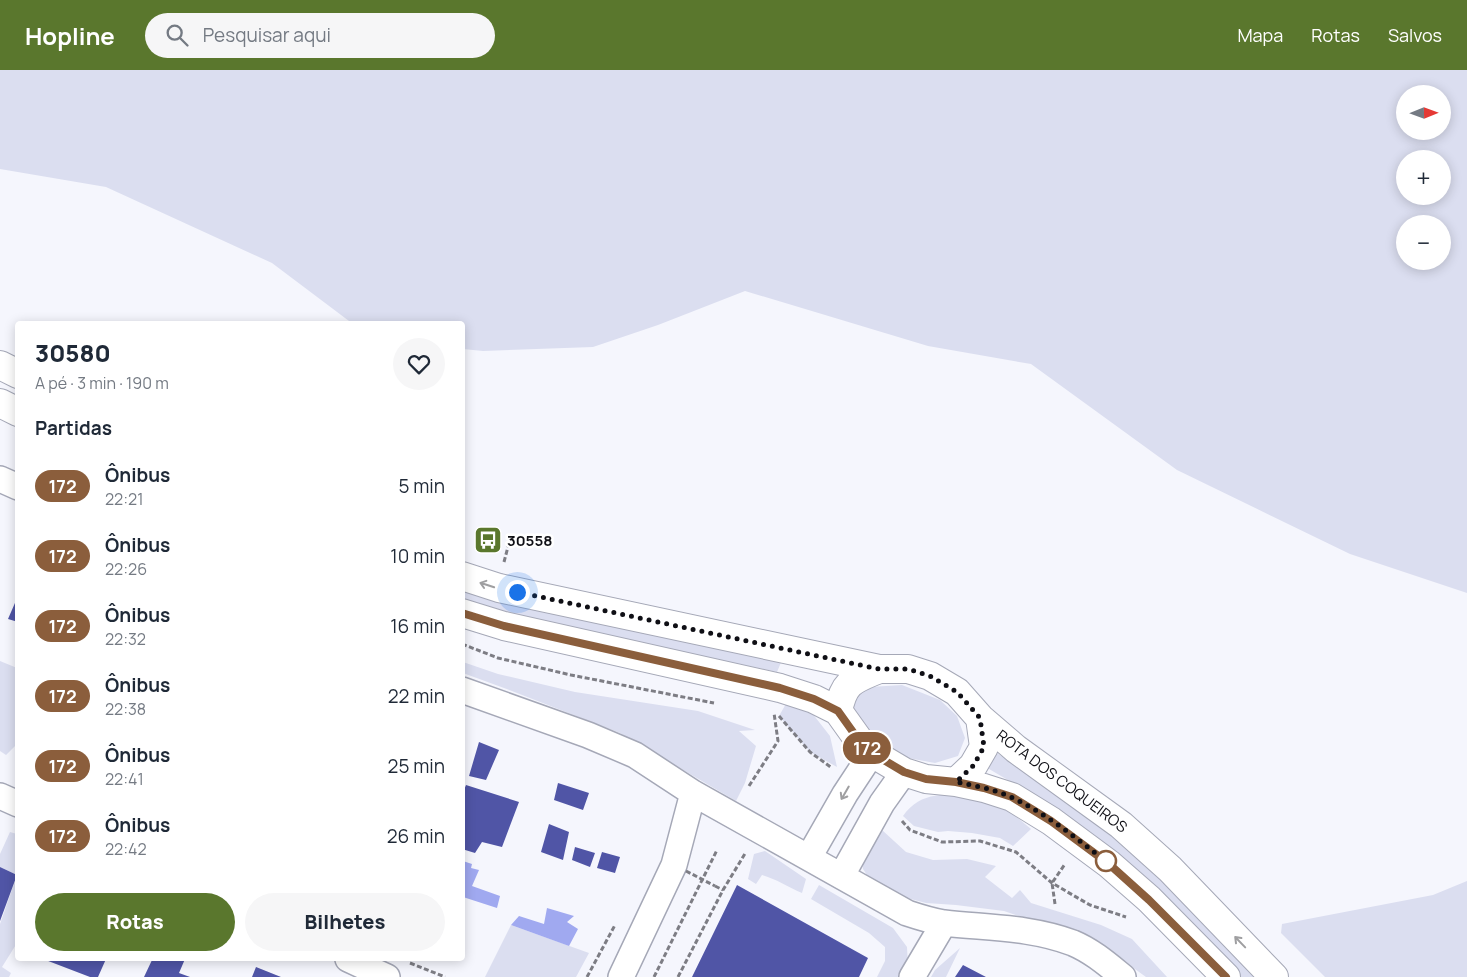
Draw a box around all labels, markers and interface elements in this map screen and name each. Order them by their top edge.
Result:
search box [145,13,495,58]
text: Hopline [25,19,115,52]
icon: search [163,21,191,49]
text: Pesquisar aqui [203,22,331,48]
text: Mapa [1237,23,1283,47]
text: Rotas [1311,23,1360,47]
text: Salvos [1388,23,1442,47]
north arrow [1396,85,1451,140]
map controls [1396,85,1451,270]
button: + [1396,150,1451,205]
button: − [1396,215,1451,270]
text: 30580 [35,336,111,369]
button: heart [393,338,445,390]
text: A pé · 3 min · 190 m [35,372,169,394]
text: Partidas [35,415,112,441]
text: Ônibus [105,462,170,488]
text: 5 min [398,473,445,499]
text: 172 [48,474,77,498]
text: 22:21 [105,488,143,510]
bus stop icon: 30558 [473,525,503,555]
place label: 30558 [507,530,552,551]
text: Ônibus [105,532,170,558]
text: 10 min [390,543,445,569]
text: 172 [48,544,77,568]
text: 22:26 [105,558,147,580]
one-way arrow [480,579,496,589]
your location [505,580,530,605]
text: Ônibus [105,602,170,628]
text: 16 min [390,613,445,639]
text: 172 [48,614,77,638]
text: 22:32 [105,628,146,650]
text: Ônibus [105,672,170,698]
text: 22 min [388,683,445,709]
text: 172 [48,684,77,708]
text: 22:38 [105,698,146,720]
street label: ROTA DOS COQUEIROS [992,725,1132,837]
line badge: 172 [838,732,896,764]
text: 172 [853,736,881,760]
text: Ônibus [105,742,170,768]
text: 25 min [388,753,445,779]
text: 172 [48,754,77,778]
text: 22:41 [105,768,144,790]
one-way arrow [840,786,850,801]
text: Ônibus [105,812,170,838]
text: 26 min [387,823,445,849]
text: 172 [48,824,77,848]
text: 22:42 [105,838,147,860]
unlabelled marker [1095,850,1117,872]
button: Rotas [35,893,235,951]
button: Bilhetes [245,893,445,951]
one-way arrow [1234,936,1246,948]

